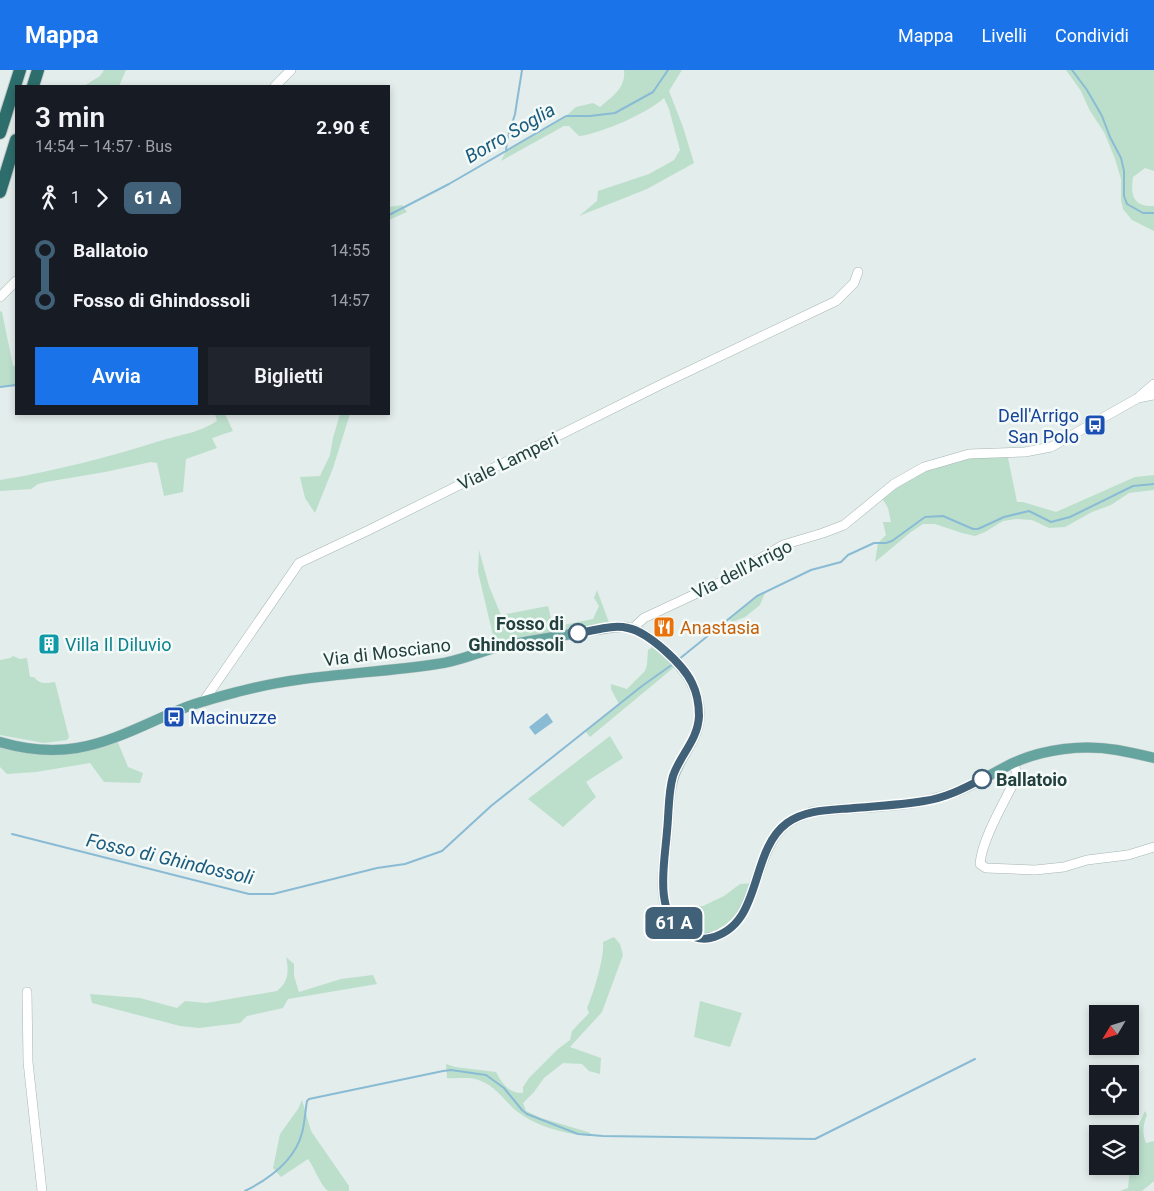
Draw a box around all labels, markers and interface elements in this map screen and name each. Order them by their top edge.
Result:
text: Mappa [25,21,99,49]
text: Mappa [898,25,954,46]
text: Livelli [982,25,1027,46]
text: Condividi [1055,25,1129,46]
water label: Borro Soglia [461,98,559,168]
text: 3 min [35,101,105,134]
text: 2.90 € [316,116,370,139]
text: 14:54 – 14:57 · Bus [35,137,172,156]
icon: walk [35,184,63,212]
icon: forward [88,184,116,212]
text: 61 A [134,187,171,208]
text: 1 [71,188,80,207]
text: Ballatoio [73,239,148,262]
text: 14:55 [330,241,370,260]
text: Fosso di Ghindossoli [73,289,250,312]
text: 14:57 [330,291,370,310]
button: Avvia [35,347,198,405]
button: Biglietti [208,347,370,405]
place label: Dell'Arrigo San Polo [998,405,1079,447]
bus stop icon: Dell'Arrigo San Polo [1083,413,1107,437]
street label: Viale Lamperi [454,428,562,494]
street label: Via dell'Arrigo [689,535,795,603]
place label: Fosso di Ghindossoli [468,613,564,655]
restaurant icon: Anastasia [652,615,676,639]
place label: Anastasia [680,617,760,638]
marker: Fosso di Ghindossoli [568,623,588,643]
building icon: Villa Il Diluvio [37,632,61,656]
place label: Villa Il Diluvio [65,634,171,655]
street label: Via di Mosciano [322,634,452,670]
bus stop icon: Macinuzze [162,705,186,729]
place label: Macinuzze [190,707,276,728]
marker: Ballatoio [972,769,992,789]
place label: Ballatoio [996,769,1067,790]
water label: Fosso di Ghindossoli [84,829,256,890]
line badge: 61 A [639,907,709,939]
text: 61 A [655,912,693,933]
north arrow [1089,1005,1139,1055]
map controls [1089,1005,1139,1175]
button: locate [1089,1065,1139,1115]
button: layers [1089,1125,1139,1175]

